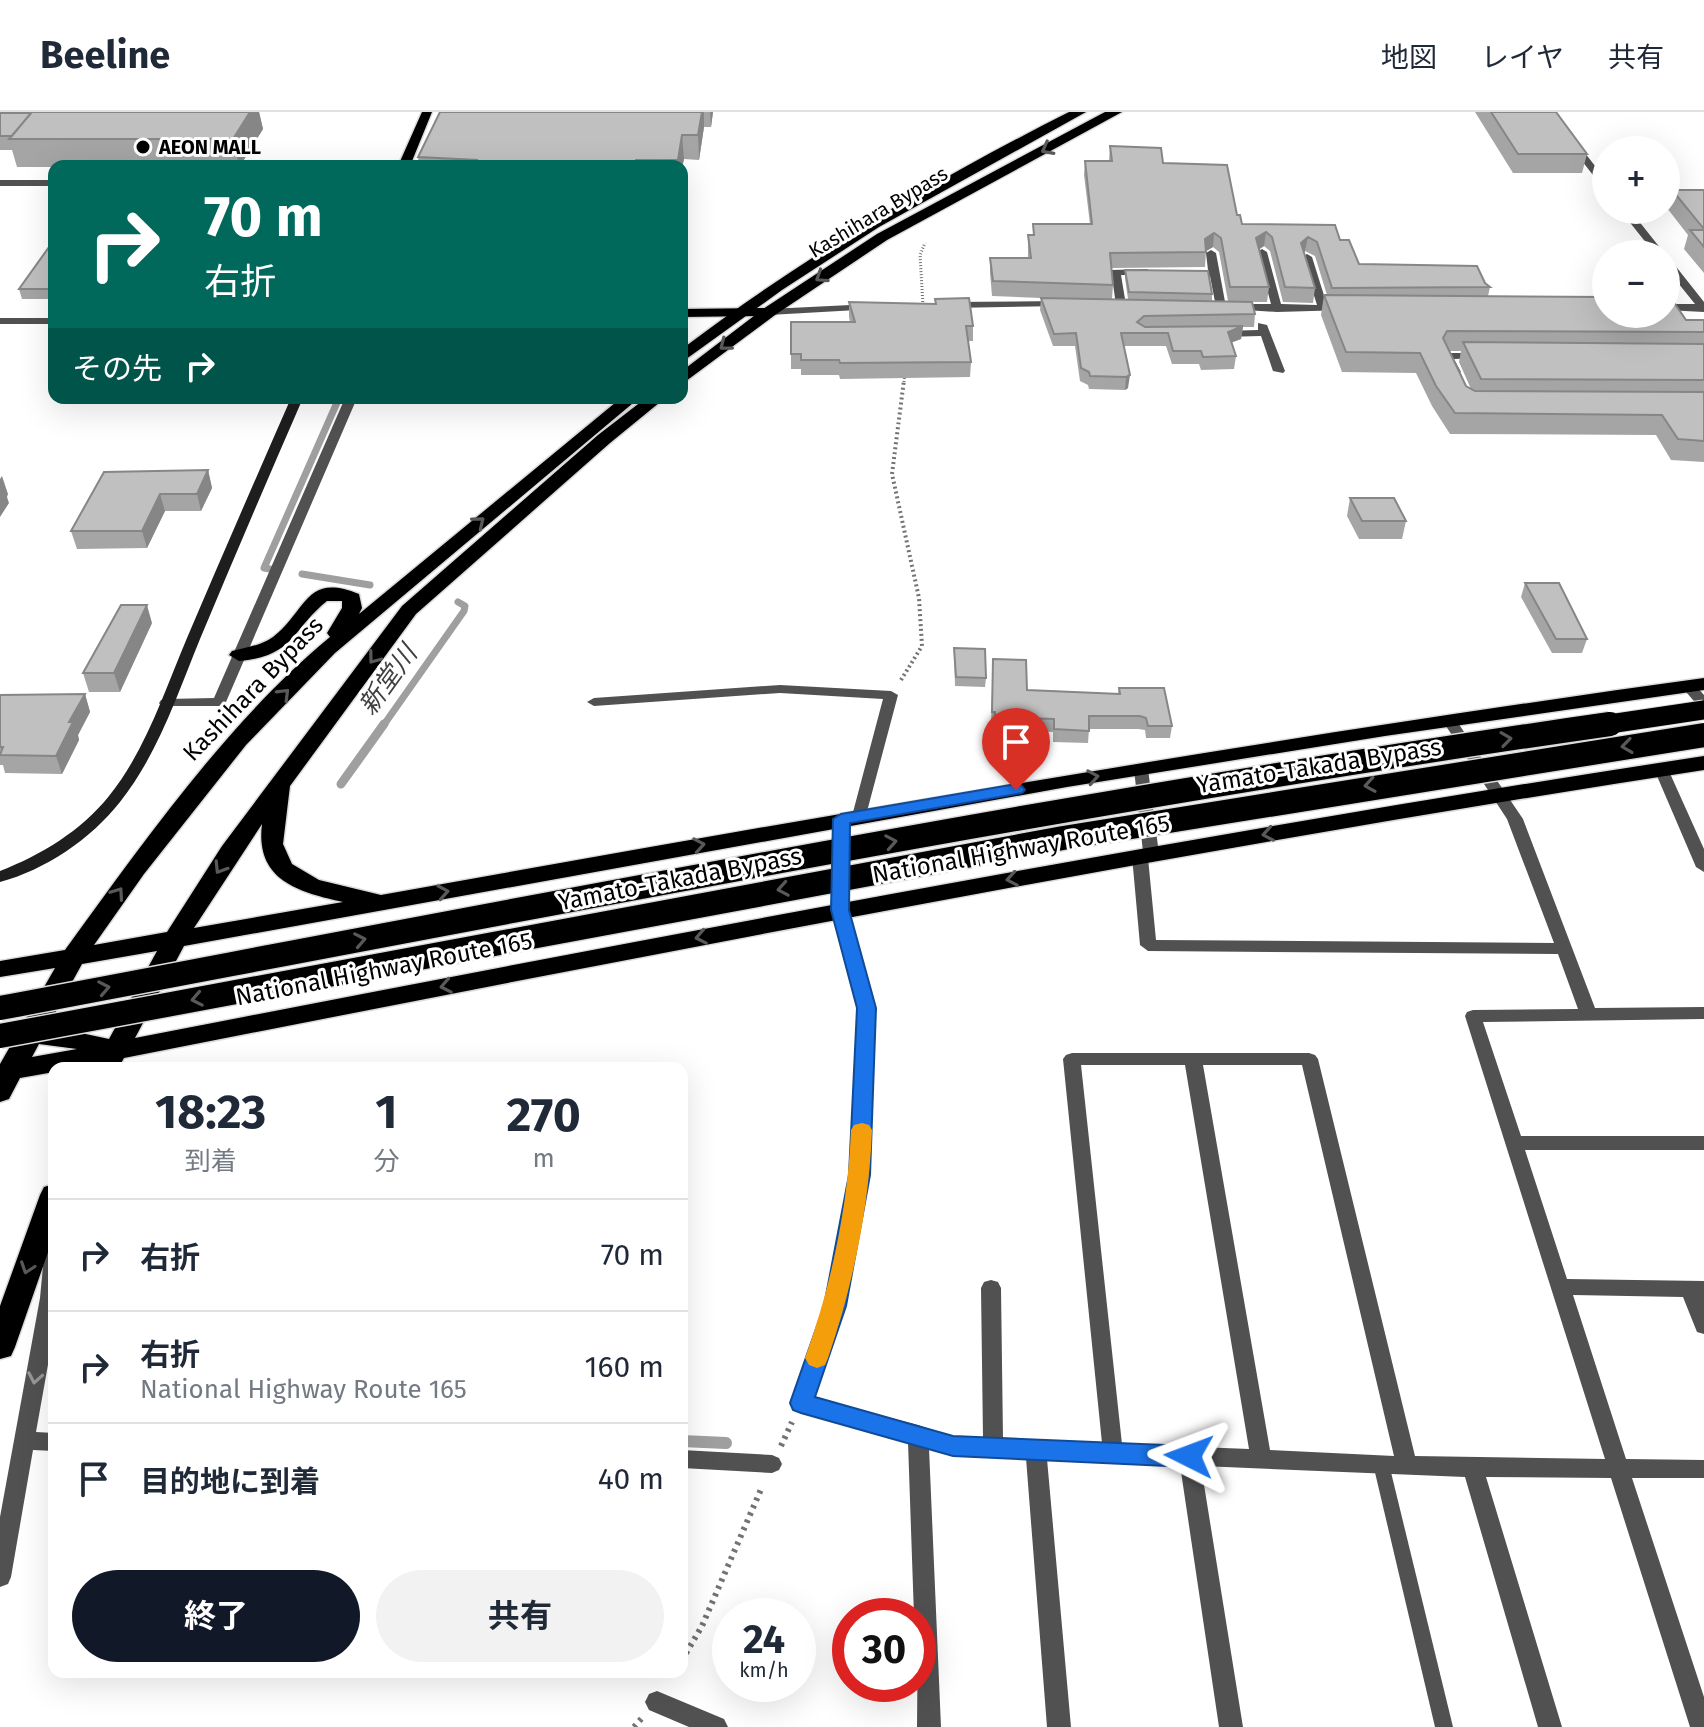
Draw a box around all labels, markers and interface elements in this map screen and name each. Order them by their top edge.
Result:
text: Beeline [40,32,170,78]
text: 地図 [1381,41,1437,74]
text: レイヤ [1481,41,1564,74]
text: 共有 [1608,41,1664,74]
place label: AEON MALL [158,135,261,159]
map controls [1592,136,1680,328]
button: + [1592,136,1680,224]
marker: AEON MALL [134,138,152,156]
one-way arrow [1040,139,1055,154]
street label: Kashihara Bypass [804,161,952,263]
text: 70 m [204,184,323,251]
icon: right [72,192,176,296]
button: − [1592,240,1680,328]
text: 右折 [204,260,276,304]
one-way arrow [815,268,830,283]
one-way arrow [719,336,734,350]
icon: right [178,344,222,388]
text: その先 [72,351,162,387]
one-way arrow [470,517,484,532]
street label: Kashihara Bypass [177,611,329,767]
water label: 新堂川 [353,637,425,721]
one-way arrow [369,649,383,664]
one-way arrow [275,689,289,703]
pin [982,708,1050,790]
icon: arrive [994,720,1038,764]
one-way arrow [1499,731,1513,748]
street label: Yamato-Takada Bypass [1195,733,1443,799]
one-way arrow [1620,737,1634,754]
one-way arrow [1086,769,1100,786]
one-way arrow [1363,776,1377,793]
street label: National Highway Route 165 [870,809,1172,889]
one-way arrow [1261,825,1275,842]
one-way arrow [884,834,897,851]
one-way arrow [692,838,706,855]
street label: Yamato-Takada Bypass [556,842,804,916]
one-way arrow [214,859,229,873]
one-way arrow [1005,870,1019,887]
one-way arrow [776,879,790,896]
one-way arrow [437,885,450,902]
one-way arrow [108,888,123,902]
street label: National Highway Route 165 [233,926,535,1012]
one-way arrow [695,928,708,945]
one-way arrow [352,932,366,949]
one-way arrow [440,977,453,994]
one-way arrow [97,981,111,998]
one-way arrow [191,990,204,1007]
text: 18:23 [155,1083,266,1141]
text: 1 [375,1083,398,1141]
text: 270 [507,1086,581,1144]
text: m [533,1143,555,1174]
text: 到着 [185,1146,237,1177]
text: 分 [373,1146,399,1177]
icon: right [72,1233,116,1277]
text: 70 m [601,1237,664,1273]
text: 右折 [140,1240,200,1276]
one-way arrow [20,1260,36,1274]
text: 右折 [140,1337,200,1373]
icon: right [72,1345,116,1389]
text: 160 m [585,1349,664,1385]
one-way arrow [28,1371,45,1385]
text: National Highway Route 165 [140,1374,467,1405]
position arrow [1147,1414,1231,1498]
icon: arrive [72,1457,116,1501]
text: 40 m [598,1461,664,1497]
text: 目的地に到着 [140,1464,320,1500]
button: 終了 [72,1570,360,1662]
button: 共有 [376,1570,664,1662]
speed limit sign: 30 [832,1598,936,1702]
text: 24 [743,1616,785,1664]
text: km/h [739,1658,789,1682]

